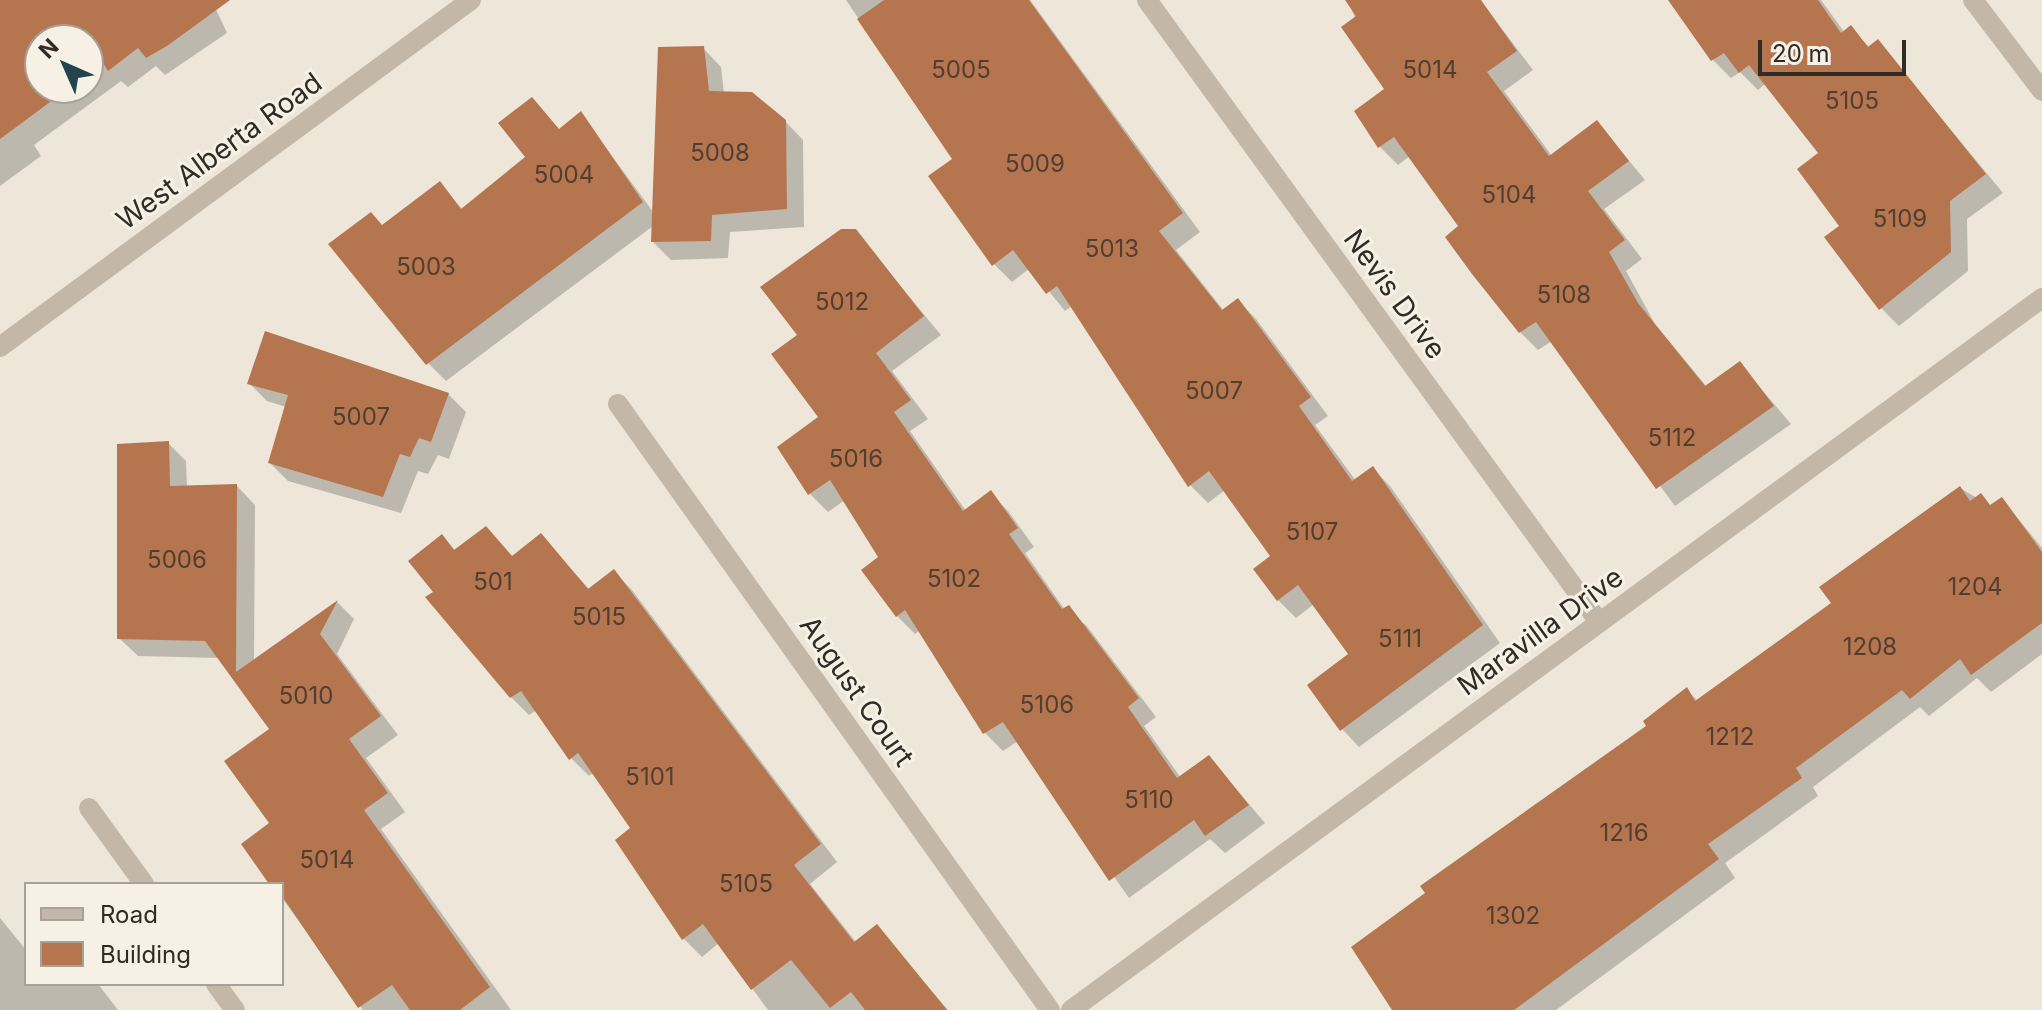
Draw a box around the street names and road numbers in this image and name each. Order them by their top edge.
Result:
street label: West Alberta Road [110,65,328,237]
street label: Nevis Drive [1337,223,1453,365]
street label: Maravilla Drive [1451,560,1629,702]
street label: August Court [793,610,921,772]

